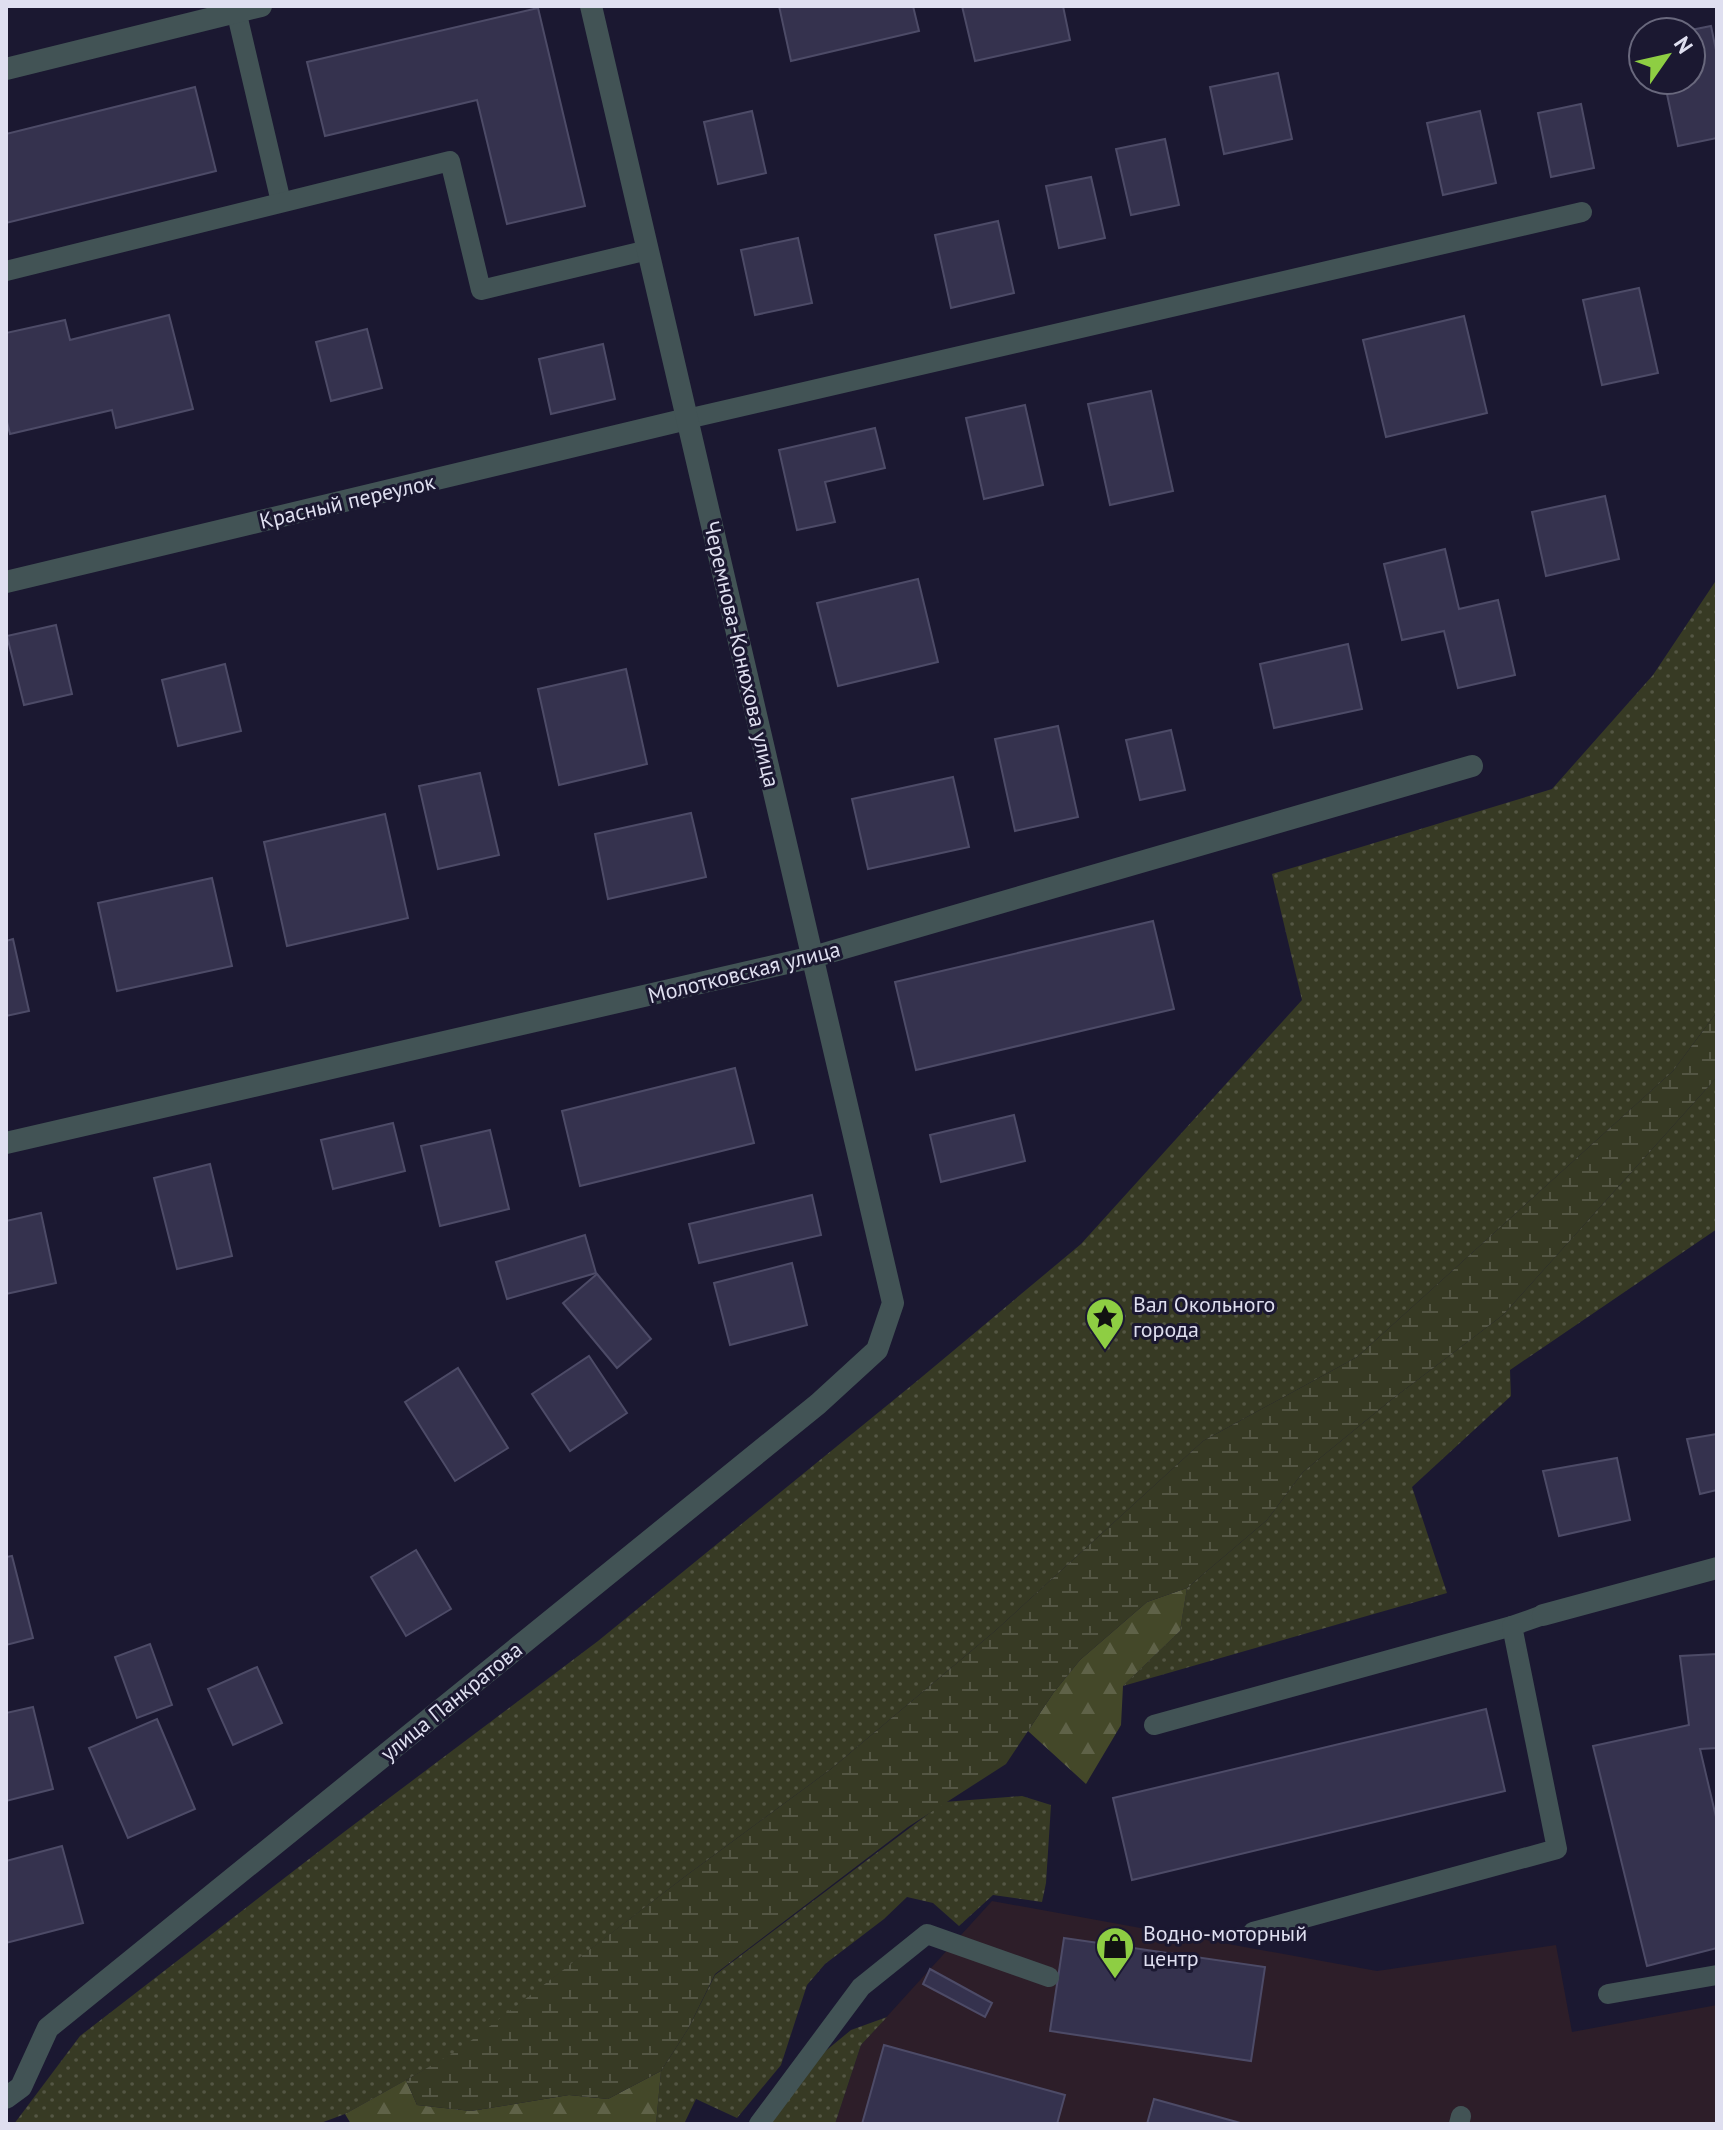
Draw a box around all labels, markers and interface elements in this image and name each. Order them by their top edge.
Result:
north arrow [1627,16,1707,96]
text: N [1668,31,1699,59]
street label: Красный переулок [256,467,438,535]
street label: Черемнова-Конюхова улица [698,518,786,790]
street label: Молотковская улица [645,935,843,1009]
place label: Вал Окольного города [1133,1290,1275,1343]
place icon: Вал Окольного города [1084,1296,1126,1351]
street label: улица Панкратова [374,1635,528,1767]
place label: Водно-моторный центр [1143,1919,1307,1972]
shop icon: Водно-моторный центр [1094,1925,1136,1980]

